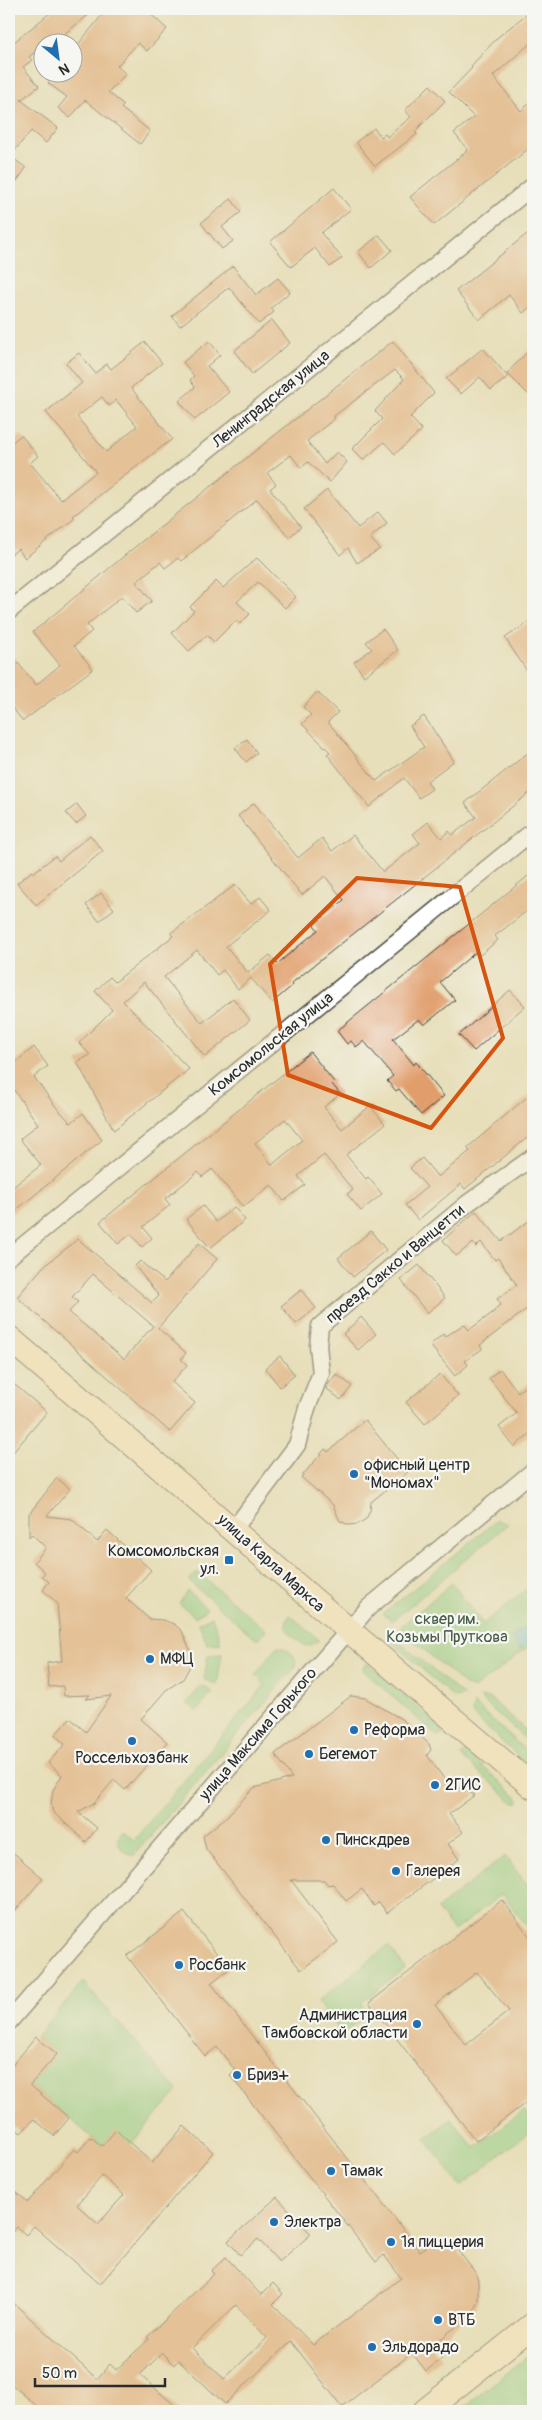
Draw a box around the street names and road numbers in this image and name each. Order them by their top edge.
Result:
street label: Ленинградская улица [207,346,334,453]
street label: Комсомольская улица [205,988,337,1100]
street label: проезд Сакко и Ванцетти [322,1200,468,1328]
street label: улица Карла Маркса [213,1509,329,1616]
street label: улица Максима Горького [194,1663,321,1805]

